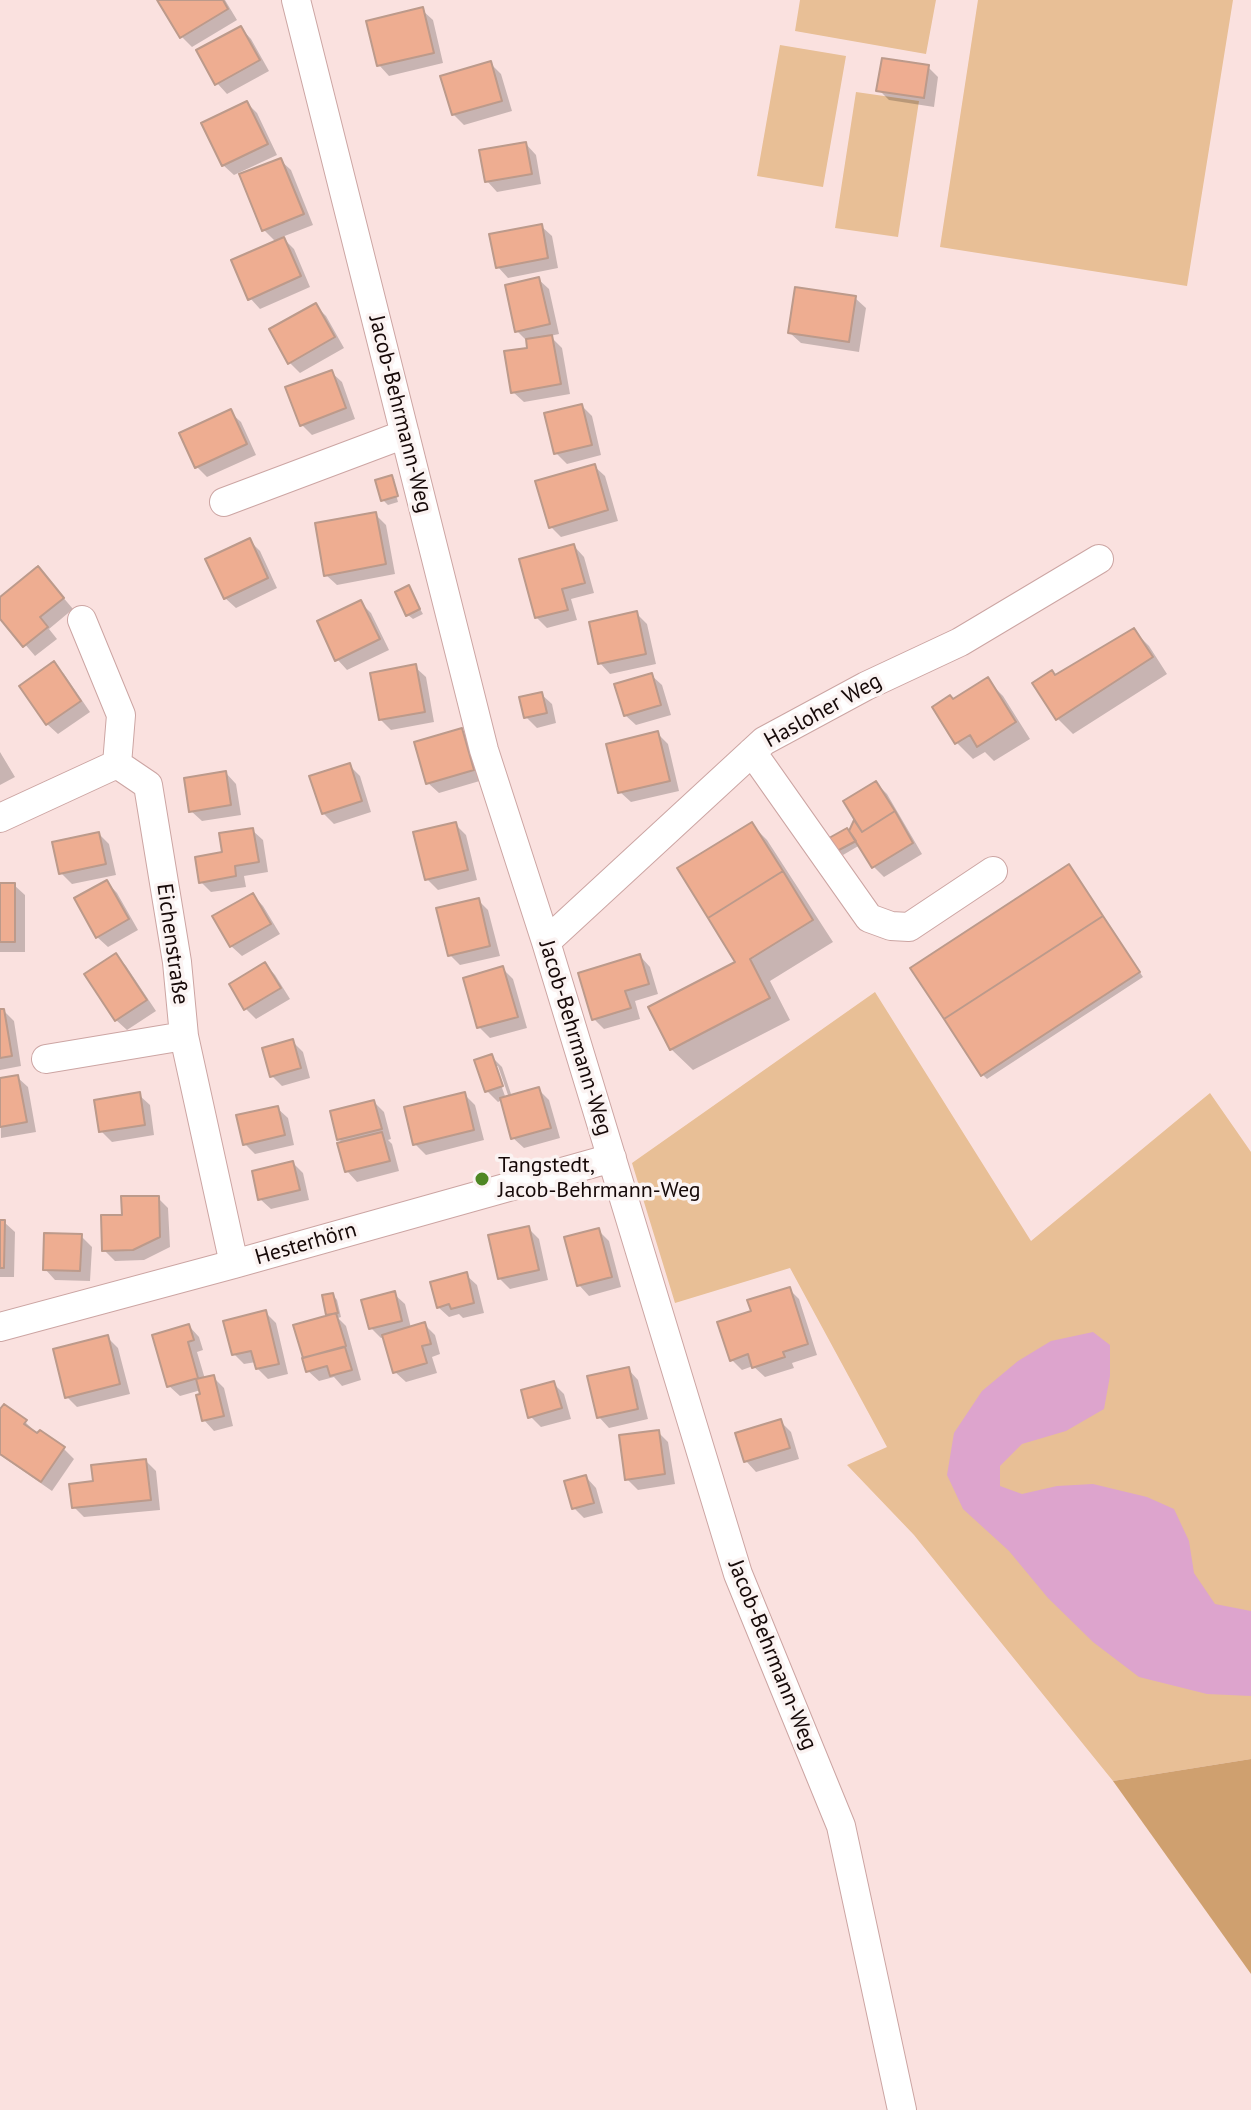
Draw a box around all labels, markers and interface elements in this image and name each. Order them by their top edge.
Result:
street label: Jacob-Behrmann-Weg [363,312,437,516]
street label: Hasloher Weg [760,668,886,754]
street label: Eichenstraße [150,882,194,1006]
street label: Jacob-Behrmann-Weg [533,937,617,1139]
place label: Tangstedt, Jacob-Behrmann-Weg [498,1153,701,1204]
marker: Tangstedt, Jacob-Behrmann-Weg [473,1170,491,1188]
street label: Hesterhörn [252,1217,360,1271]
street label: Jacob-Behrmann-Weg [722,1556,822,1754]

